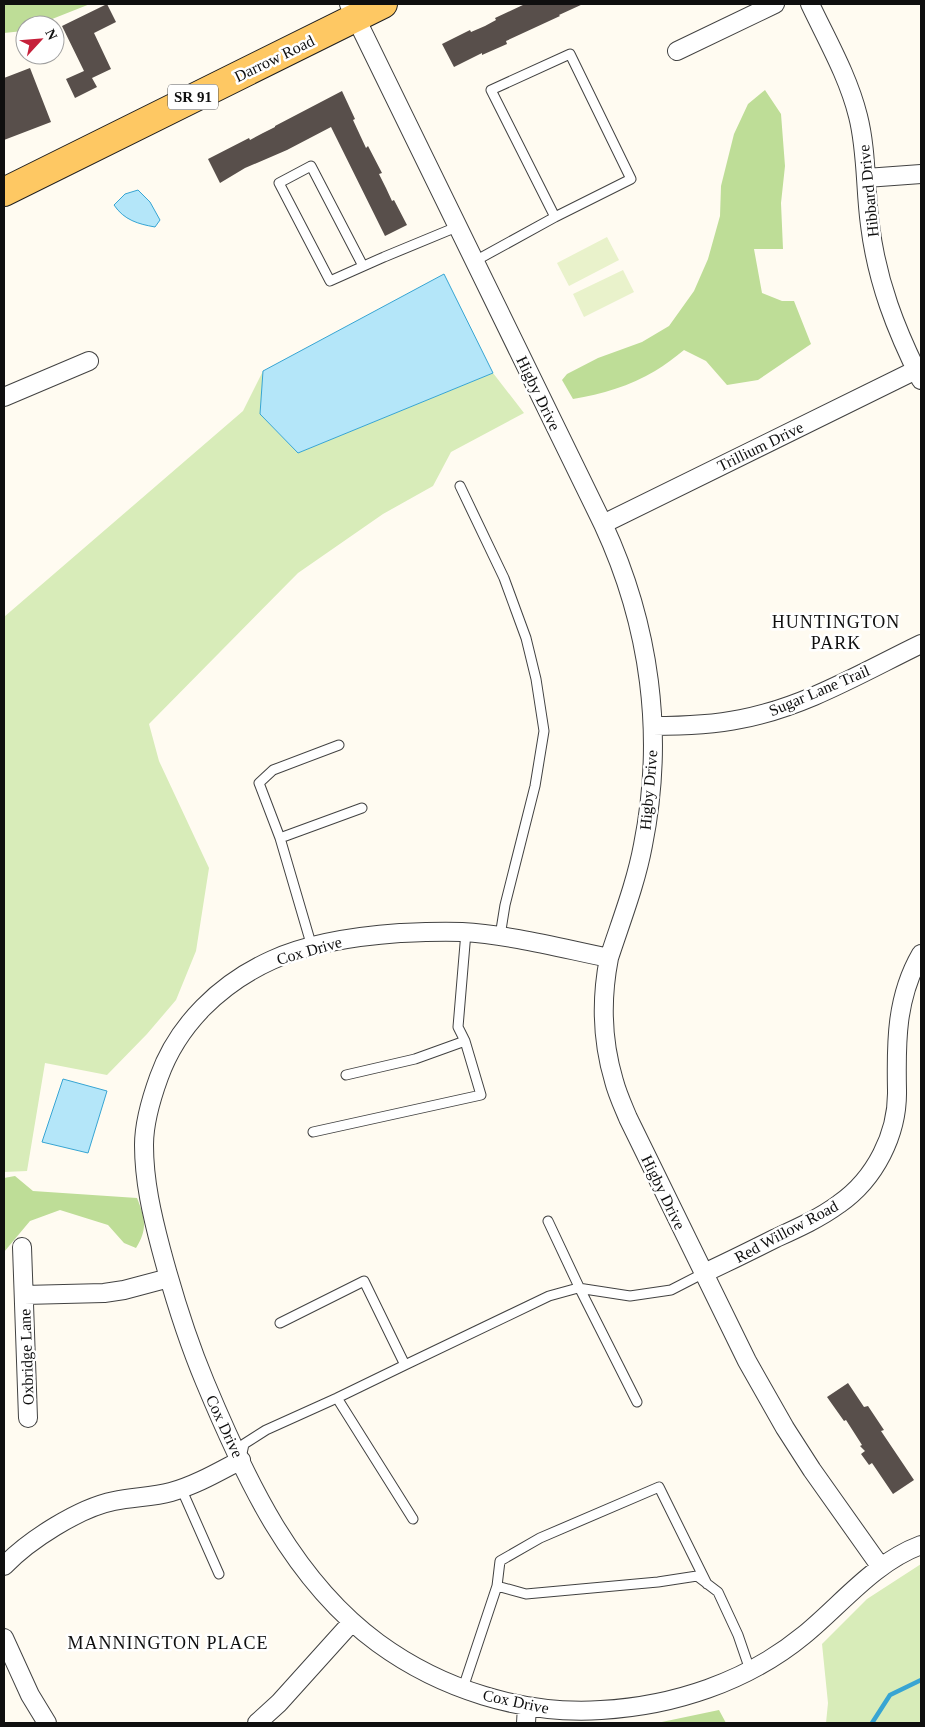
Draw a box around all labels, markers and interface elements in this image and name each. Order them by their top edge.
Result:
north arrow [15,15,65,65]
text: N [42,27,60,42]
street label: Darrow Road [232,32,317,85]
road number: SR 91 [168,84,218,110]
street label: Hibbard Drive [855,144,882,238]
street label: Higby Drive [512,353,564,434]
street label: Trillium Drive [715,418,806,475]
district label: HUNTINGTON PARK [772,612,900,653]
street label: Sugar Lane Trail [766,661,873,720]
street label: Higby Drive [637,749,661,831]
street label: Cox Drive [275,933,344,968]
street label: Higby Drive [637,1152,689,1233]
street label: Red Willow Road [732,1197,841,1266]
street label: Oxbridge Lane [16,1308,38,1405]
street label: Cox Drive [203,1392,246,1460]
district label: MANNINGTON PLACE [67,1633,269,1653]
street label: Cox Drive [481,1686,550,1717]

